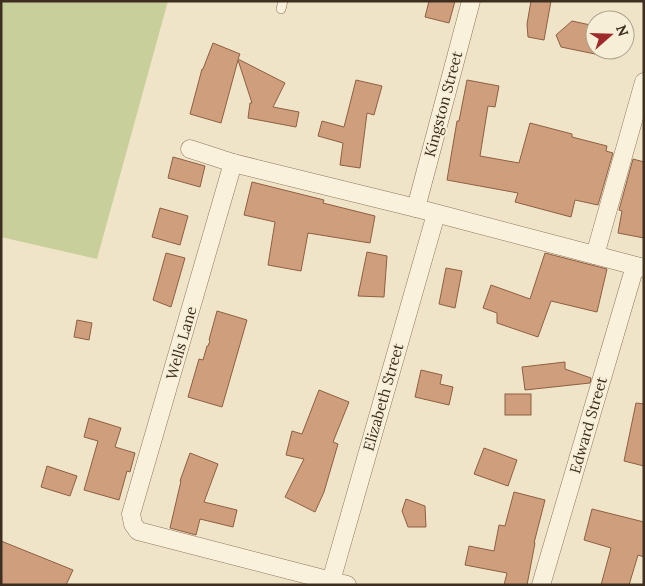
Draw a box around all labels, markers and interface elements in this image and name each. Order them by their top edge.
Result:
north arrow [585,10,635,60]
text: N [612,22,633,39]
street label: Kingston Street [420,49,466,159]
street label: Wells Lane [161,304,201,382]
street label: Elizabeth Street [359,341,407,453]
street label: Edward Street [565,374,611,476]

